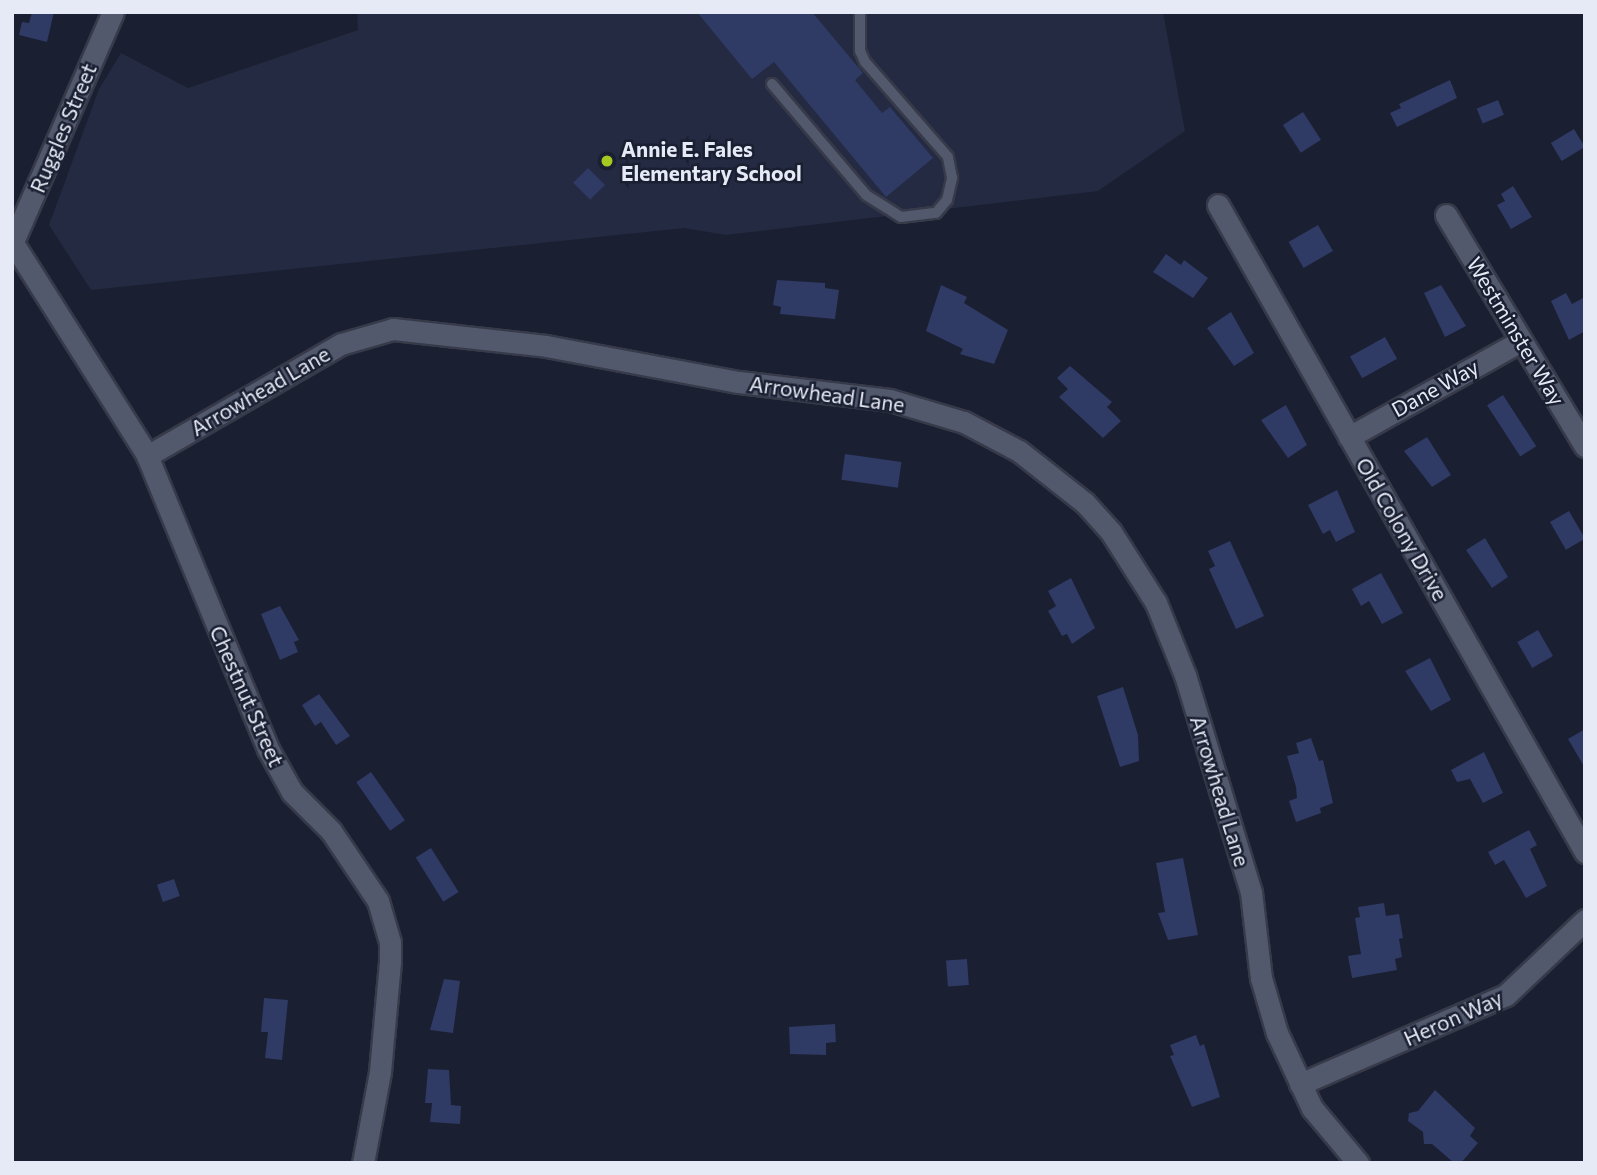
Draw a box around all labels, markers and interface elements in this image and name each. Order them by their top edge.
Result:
street label: Ruggles Street [24,60,102,196]
place label: Annie E. Fales Elementary School [621,136,802,186]
marker: Annie E. Fales Elementary School [599,153,615,169]
street label: Westminster Way [1462,252,1570,410]
street label: Arrowhead Lane [186,341,334,441]
street label: Dane Way [1387,354,1483,422]
street label: Arrowhead Lane [748,371,906,417]
street label: Old Colony Drive [1351,453,1453,605]
street label: Chestnut Street [205,622,289,770]
street label: Arrowhead Lane [1185,713,1255,869]
street label: Heron Way [1400,985,1506,1051]

